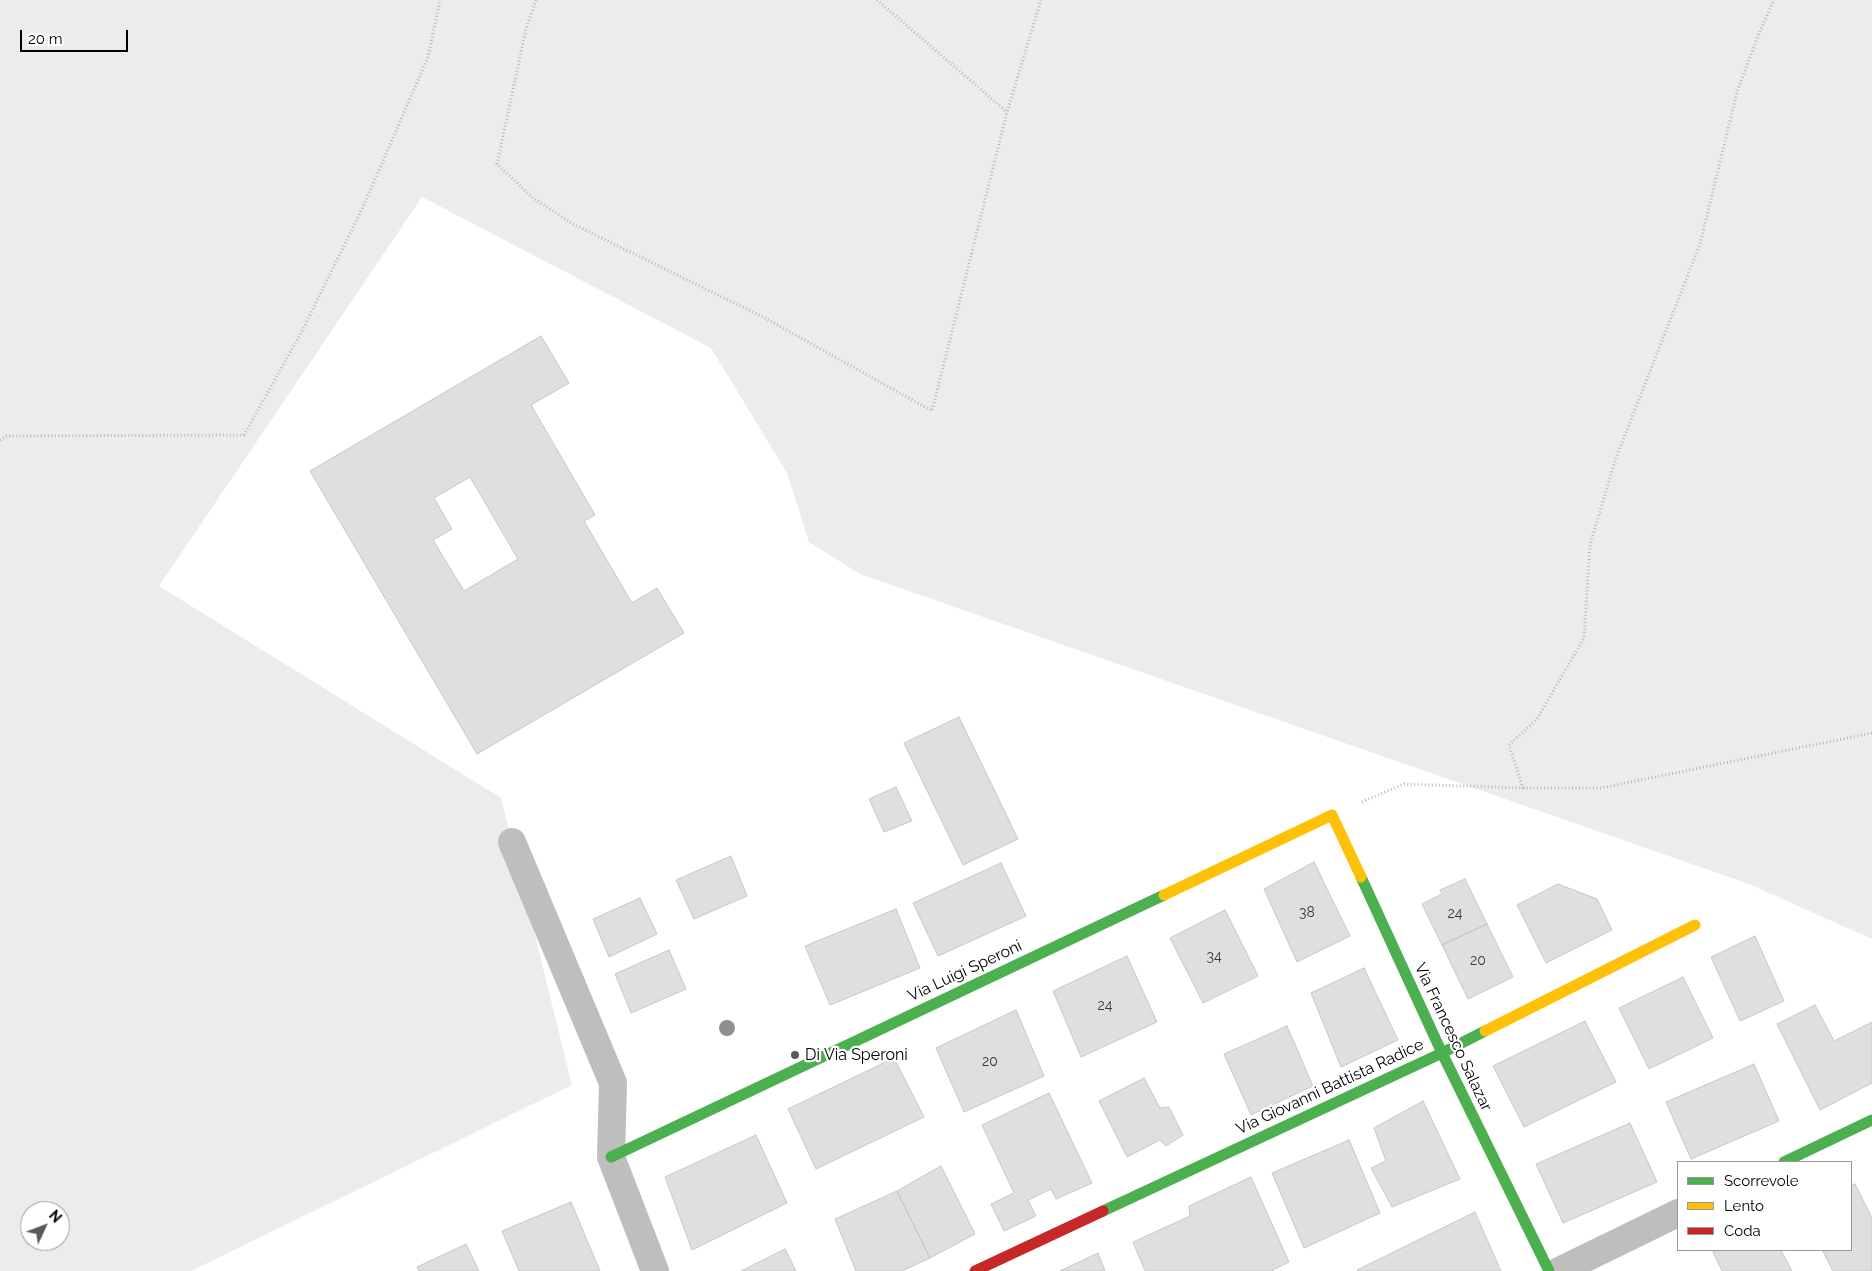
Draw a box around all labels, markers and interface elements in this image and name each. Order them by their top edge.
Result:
scale bar [22,20,130,52]
text: 20 m [28,30,63,48]
house number: 38 [1299,905,1315,921]
house number: 24 [1448,906,1462,922]
street label: Via Luigi Speroni [905,936,1025,1006]
house number: 34 [1206,949,1222,965]
house number: 20 [1470,953,1486,969]
street label: Via Francesco Salazar [1410,960,1496,1114]
house number: 24 [1098,998,1112,1014]
street label: Via Giovanni Battista Radice [1233,1035,1427,1139]
place label: Di Via Speroni [805,1045,908,1065]
marker: Di Via Speroni [789,1049,801,1061]
house number: 20 [982,1054,998,1070]
legend [1677,1161,1852,1251]
text: Scorrevole [1724,1172,1799,1190]
text: Lento [1724,1197,1764,1215]
north arrow [20,1201,70,1251]
text: N [46,1207,65,1226]
text: Coda [1724,1222,1761,1240]

